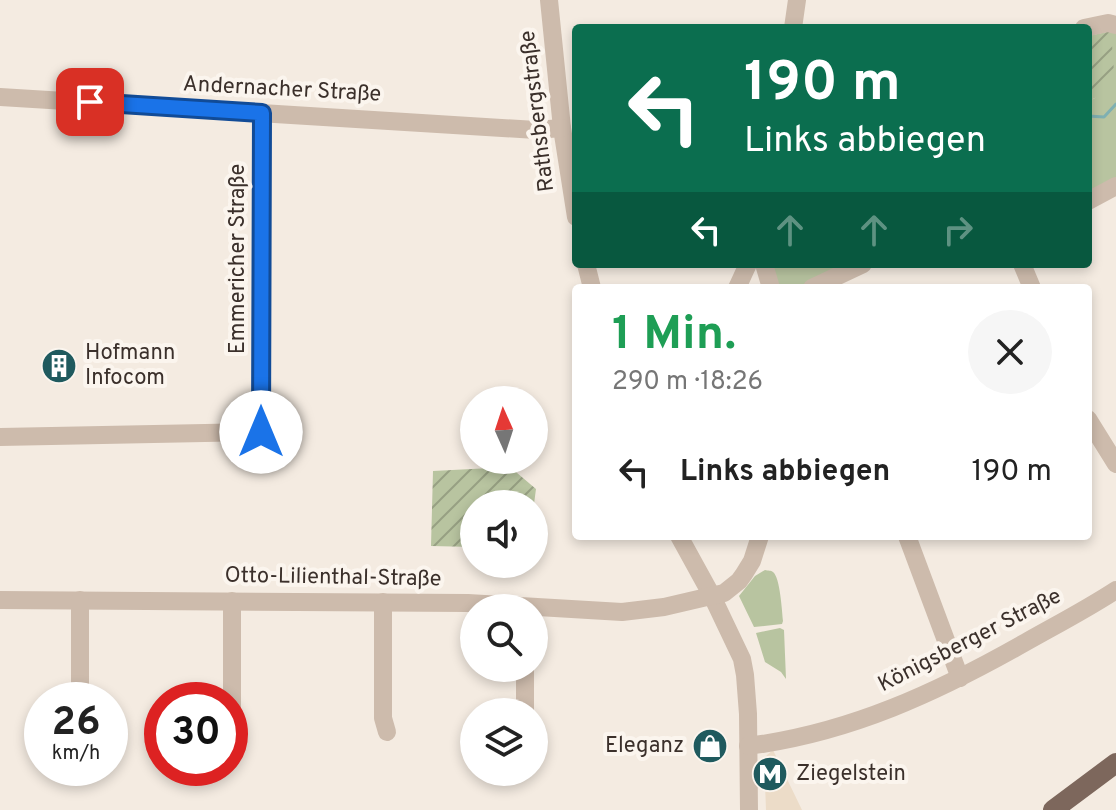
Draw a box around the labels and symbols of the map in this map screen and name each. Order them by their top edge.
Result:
street label: Rathsbergstraße [515,29,561,193]
pin [56,68,124,136]
street label: Andernacher Straße [182,71,382,109]
street label: Emmericher Straße [225,164,252,354]
place label: Hofmann Infocom [85,340,176,392]
building icon: Hofmann Infocom [40,347,78,385]
north arrow [460,386,548,474]
position arrow [219,390,303,474]
street label: Otto-Lilienthal-Straße [224,563,442,593]
street label: Königsberger Straße [874,583,1066,699]
speed limit sign: 30 [144,682,248,786]
shop icon: Eleganz [691,727,729,765]
place label: Eleganz [605,733,684,760]
metro station icon: Ziegelstein [751,755,789,793]
place label: Ziegelstein [796,761,906,788]

